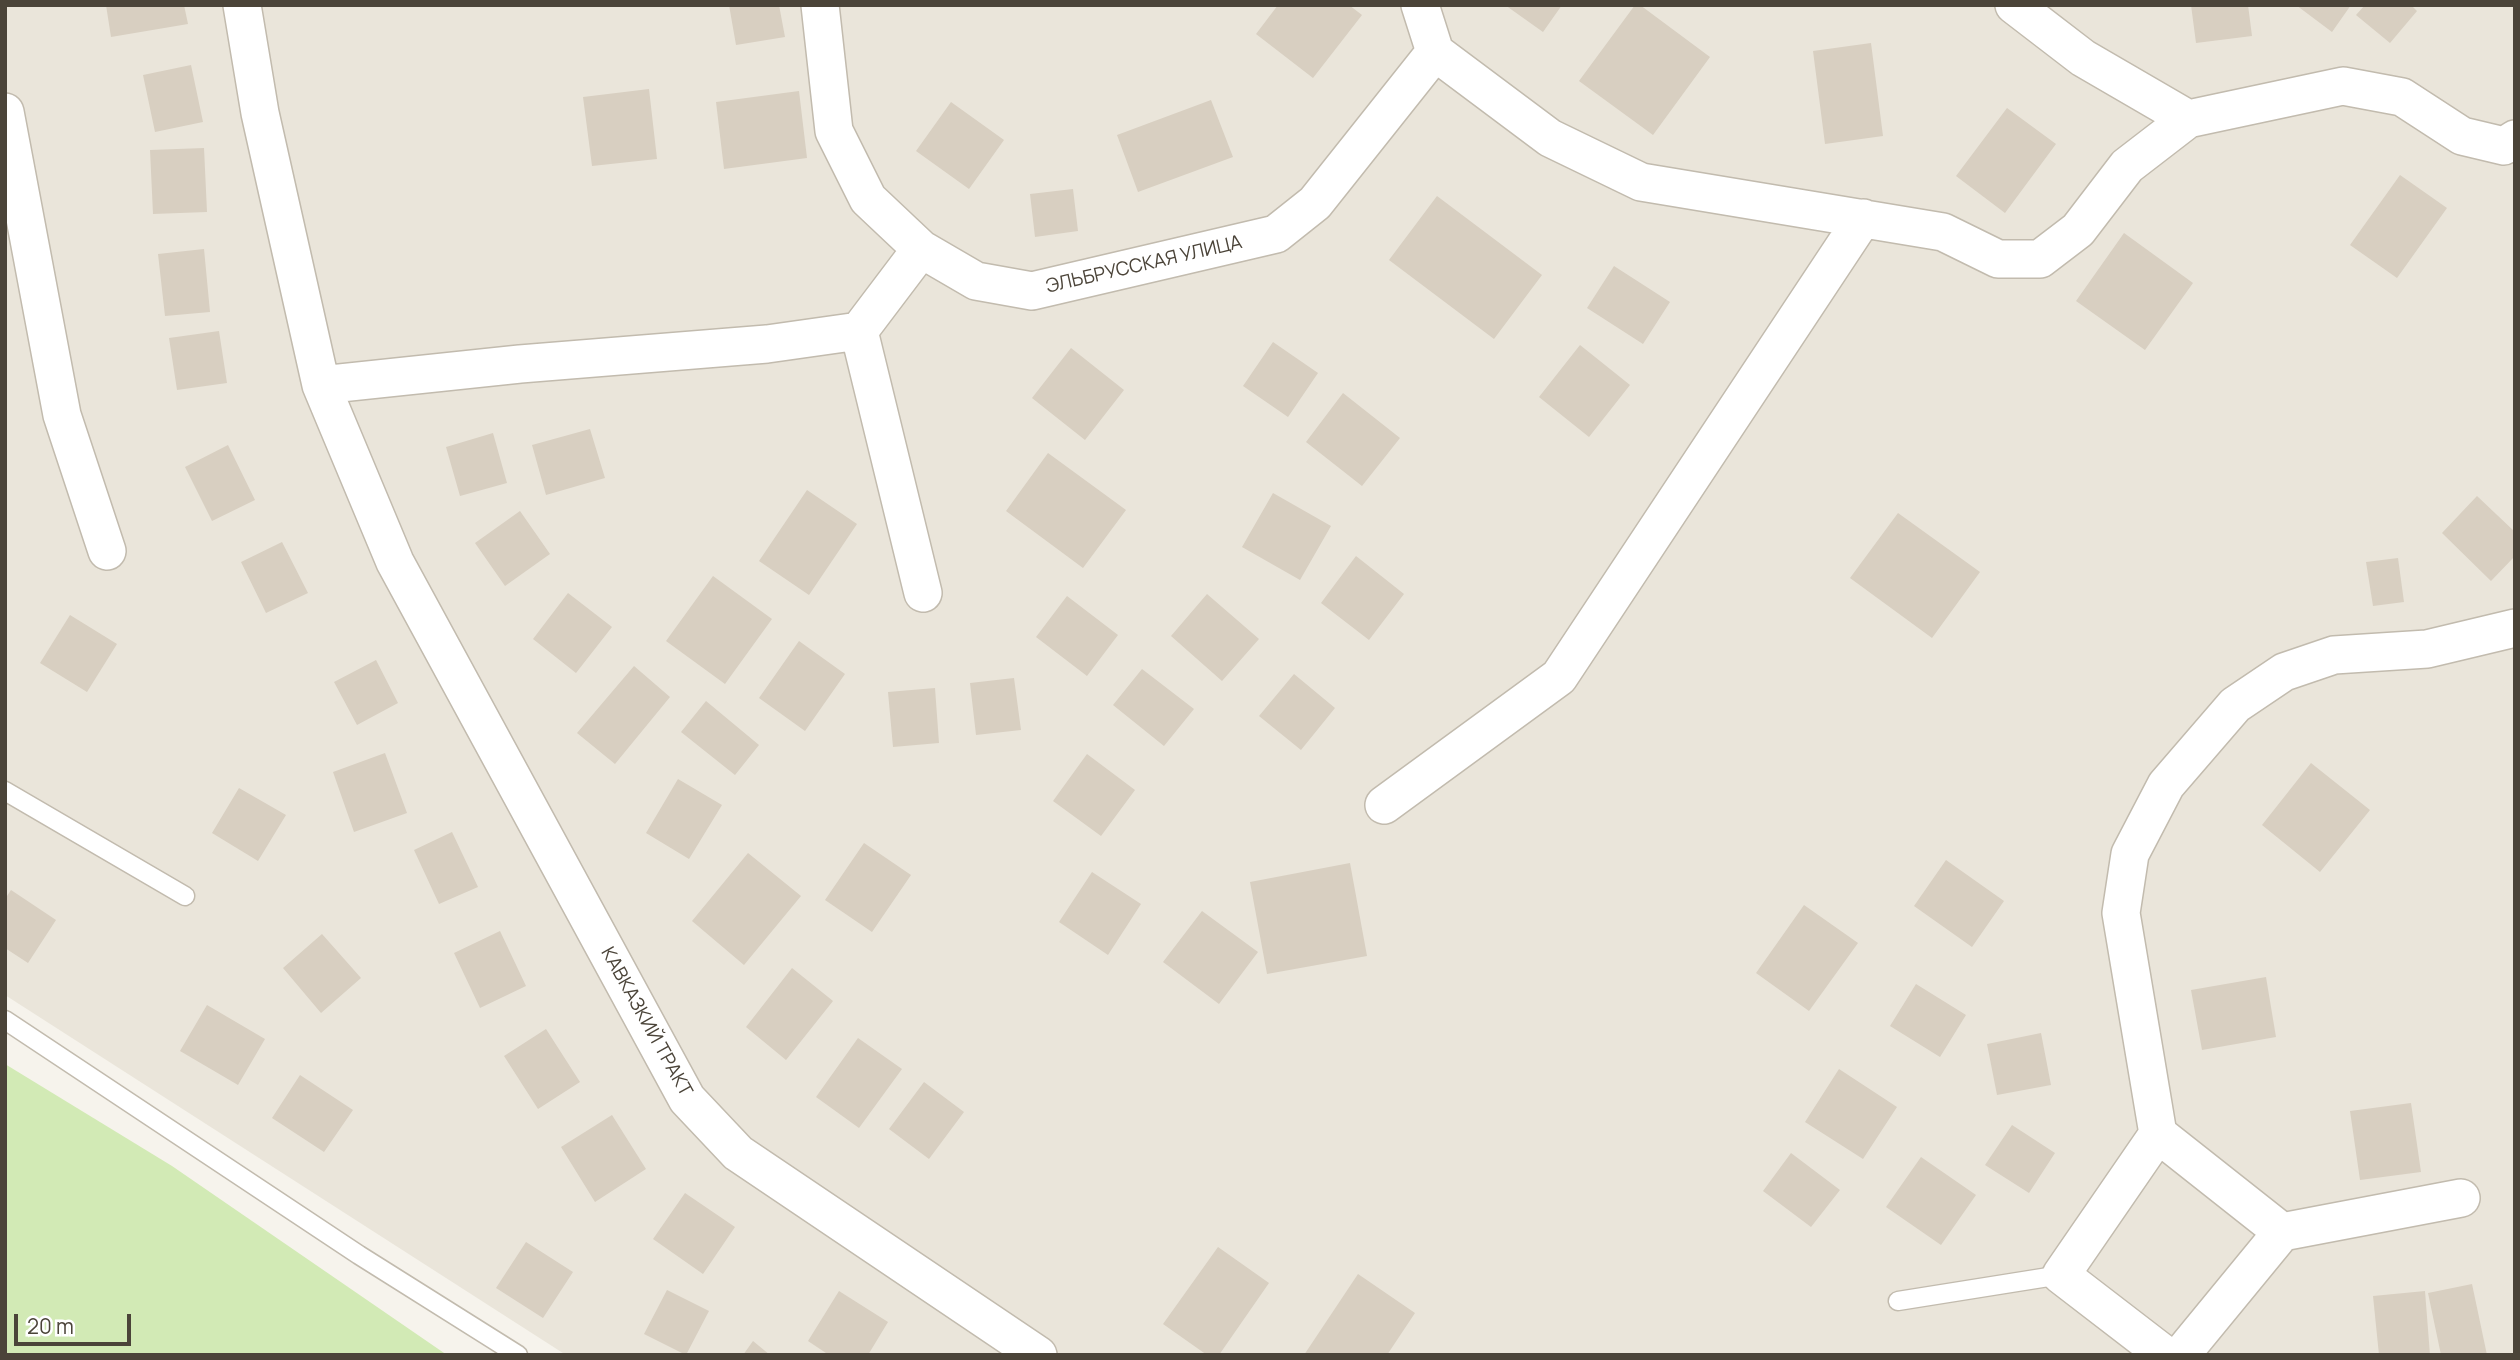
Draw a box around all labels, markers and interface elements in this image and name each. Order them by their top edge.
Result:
street label: ЭЛЬБРУССКАЯ УЛИЦА [1044,231,1244,299]
street label: КАВКАЗКИЙ ТРАКТ [595,943,697,1101]
scale bar [18,1300,135,1344]
text: 20 m [27,1312,74,1340]

